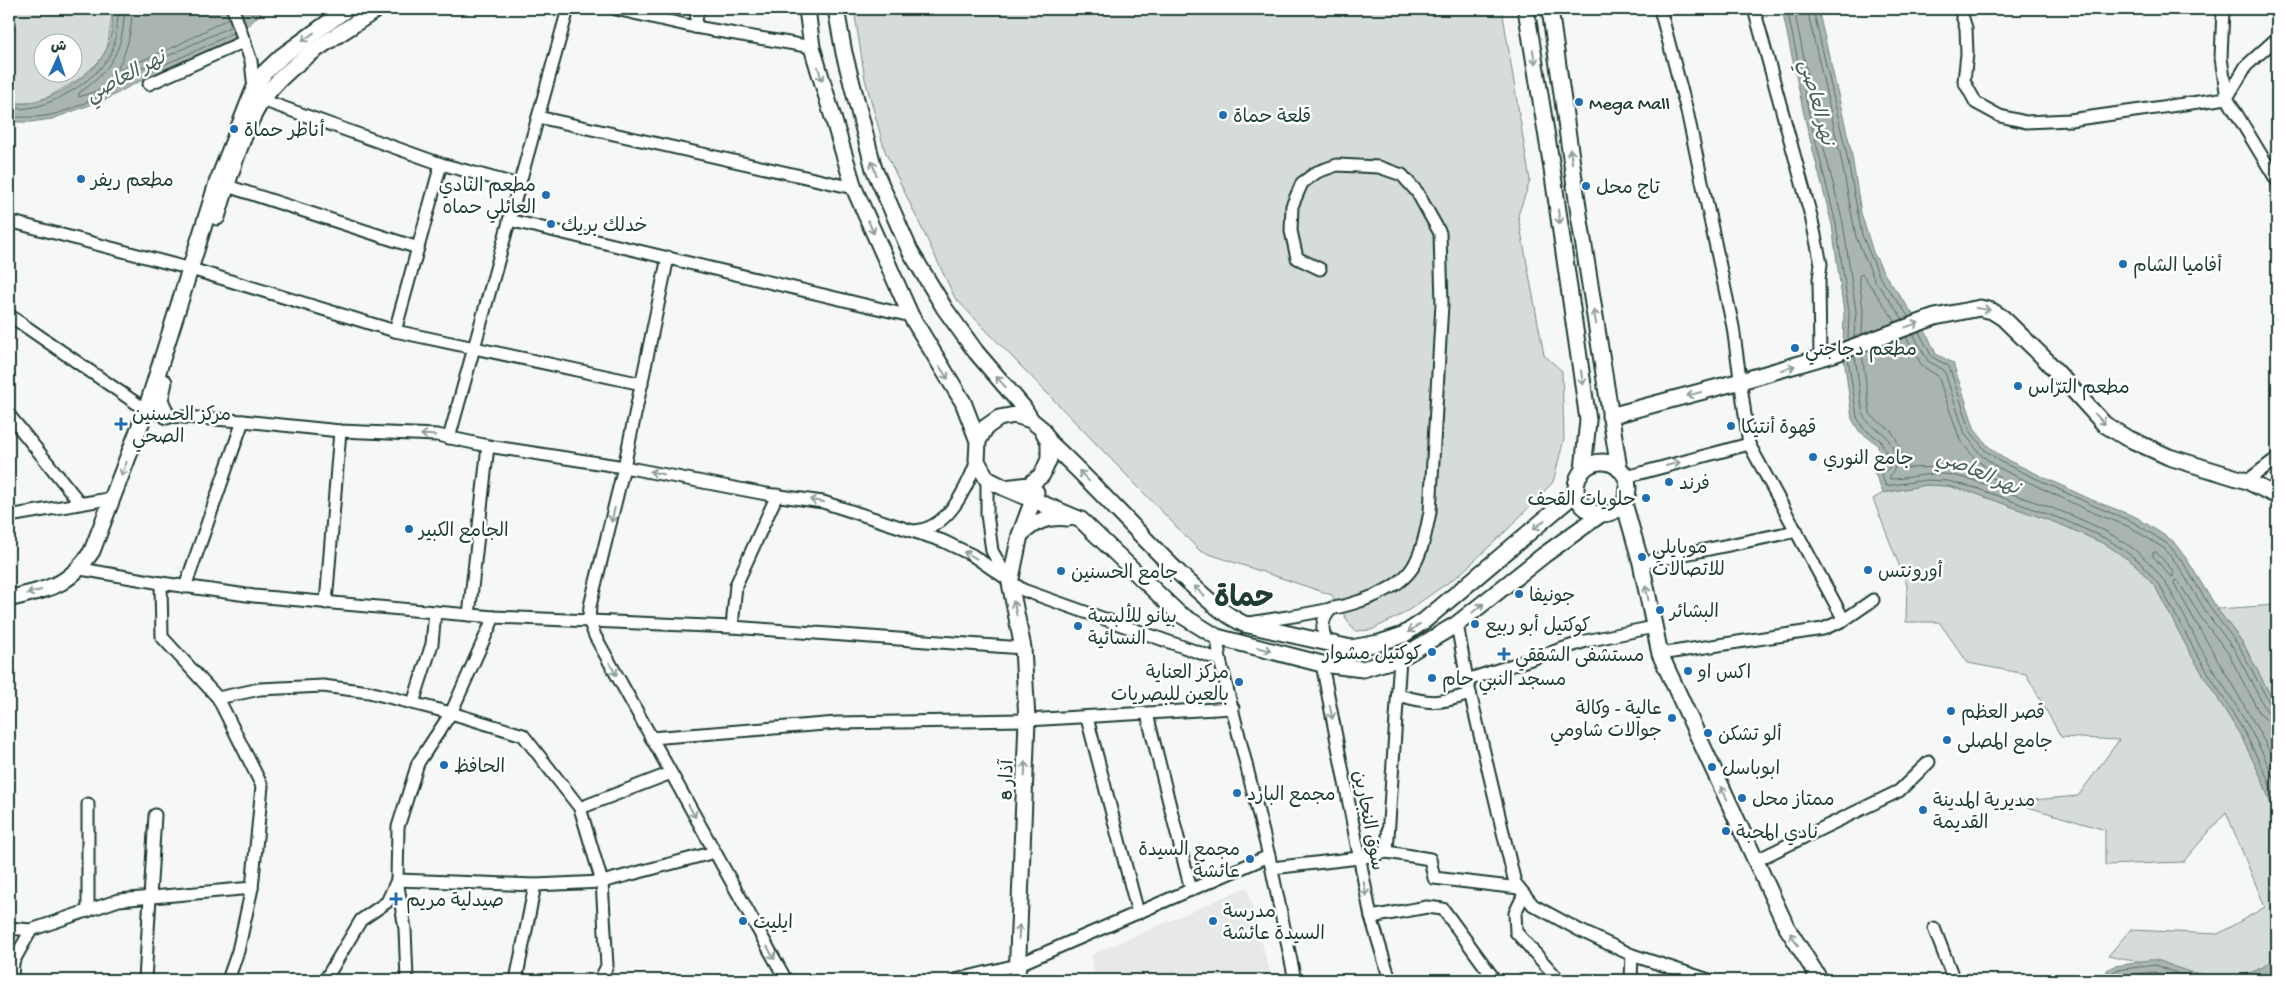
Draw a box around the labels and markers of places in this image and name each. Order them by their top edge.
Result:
place label: Mega Mall [1589,94,1670,117]
marker: Mega Mall [1573,96,1585,108]
place label: قلعة حماة [1233,107,1311,130]
marker: قلعة حماة [1217,109,1229,121]
place label: أناطر حماة [244,119,325,144]
marker: أناطر حماة [228,123,240,135]
place label: مطعم ريفر [89,171,174,194]
marker: مطعم ريفر [75,173,87,185]
place label: مطعم النادي العائلي حماه [438,176,536,223]
place label: تاج محل [1596,178,1660,201]
marker: تاج محل [1580,180,1592,192]
marker: مطعم النادي العائلي حماه [540,189,552,201]
place label: خدلك بريك [561,216,648,239]
marker: خدلك بريك [545,218,557,230]
place label: أفاميا الشام [2133,254,2222,279]
marker: أفاميا الشام [2117,258,2129,270]
place label: مطعم دجاجتي [1805,340,1917,365]
marker: مطعم دجاجتي [1789,342,1801,354]
place label: مطعم الترّاس [2028,378,2130,401]
marker: مطعم الترّاس [2012,380,2024,392]
place label: مركز الحسنين الصحي [132,405,231,452]
place label: قهوة أنتيكا [1741,416,1816,441]
marker: مركز الحسنين الصحي [114,417,128,431]
marker: قهوة أنتيكا [1725,420,1737,432]
place label: جامع النوري [1823,449,1914,472]
marker: جامع النوري [1807,451,1819,463]
place label: فرند [1679,474,1710,497]
marker: فرند [1663,476,1675,488]
place label: حلويات القحف [1527,490,1636,513]
marker: حلويات القحف [1640,492,1652,504]
place label: الجامع الكبير [417,521,509,544]
marker: الجامع الكبير [403,523,415,535]
place label: موبايلي للاتصالات [1652,538,1725,583]
marker: موبايلي للاتصالات [1636,551,1648,563]
place label: أورونتس [1878,560,1943,585]
place label: جامع الحسنين [1071,563,1178,586]
marker: أورونتس [1862,564,1874,576]
marker: جامع الحسنين [1055,565,1067,577]
place label: جونيفا [1529,586,1575,609]
marker: جونيفا [1513,588,1525,600]
place label: البشائر [1668,602,1719,625]
place label: بيانو للألبسة النسائية [1088,603,1177,652]
marker: البشائر [1654,604,1666,616]
place label: كوكتيل أبو ربيع [1485,614,1591,639]
marker: كوكتيل أبو ربيع [1469,618,1481,630]
marker: بيانو للألبسة النسائية [1072,620,1084,632]
place label: كوكتيل مشوار [1321,644,1422,667]
marker: كوكتيل مشوار [1426,646,1438,658]
place label: مستشفى الشققي [1515,646,1644,671]
marker: مستشفى الشققي [1497,647,1511,661]
place label: مركز العناية بالعين للبصريات [1111,663,1229,708]
place label: اكس او [1697,663,1751,686]
marker: اكس او [1682,665,1694,677]
place label: مسجد النبي حام [1442,670,1566,695]
marker: مسجد النبي حام [1426,672,1438,684]
marker: مركز العناية بالعين للبصريات [1233,676,1245,688]
place label: عالية - وكالة جوالات شاومي [1550,699,1662,746]
place label: قصر العظم [1961,703,2045,726]
marker: قصر العظم [1945,705,1957,717]
marker: عالية - وكالة جوالات شاومي [1666,712,1678,724]
place label: ألو تشكن [1718,723,1782,748]
marker: ألو تشكن [1702,727,1714,739]
place label: جامع المصلى [1957,732,2053,755]
marker: جامع المصلى [1941,734,1953,746]
place label: الحافظ [454,757,505,780]
marker: الحافظ [438,759,450,771]
place label: ابوباسل [1722,759,1780,782]
marker: ابوباسل [1706,761,1718,773]
place label: مجمع البارد [1247,785,1336,808]
marker: مجمع البارد [1231,787,1243,799]
place label: ممتاز محل [1752,790,1834,813]
place label: مديرية المدينة القديمة [1933,791,2035,836]
marker: ممتاز محل [1736,792,1748,804]
marker: مديرية المدينة القديمة [1917,804,1929,816]
place label: نادي المحبة [1736,823,1818,846]
marker: نادي المحبة [1720,825,1732,837]
place label: مجمع السيدة عائشة [1138,840,1240,885]
marker: مجمع السيدة عائشة [1244,853,1256,865]
place label: صيدلية مريم [406,891,504,914]
marker: صيدلية مريم [390,893,402,905]
place label: مدرسة السيدة عائشة [1223,902,1325,947]
place label: ايليت [753,913,793,936]
marker: ايليت [737,915,749,927]
marker: مدرسة السيدة عائشة [1207,915,1219,927]

